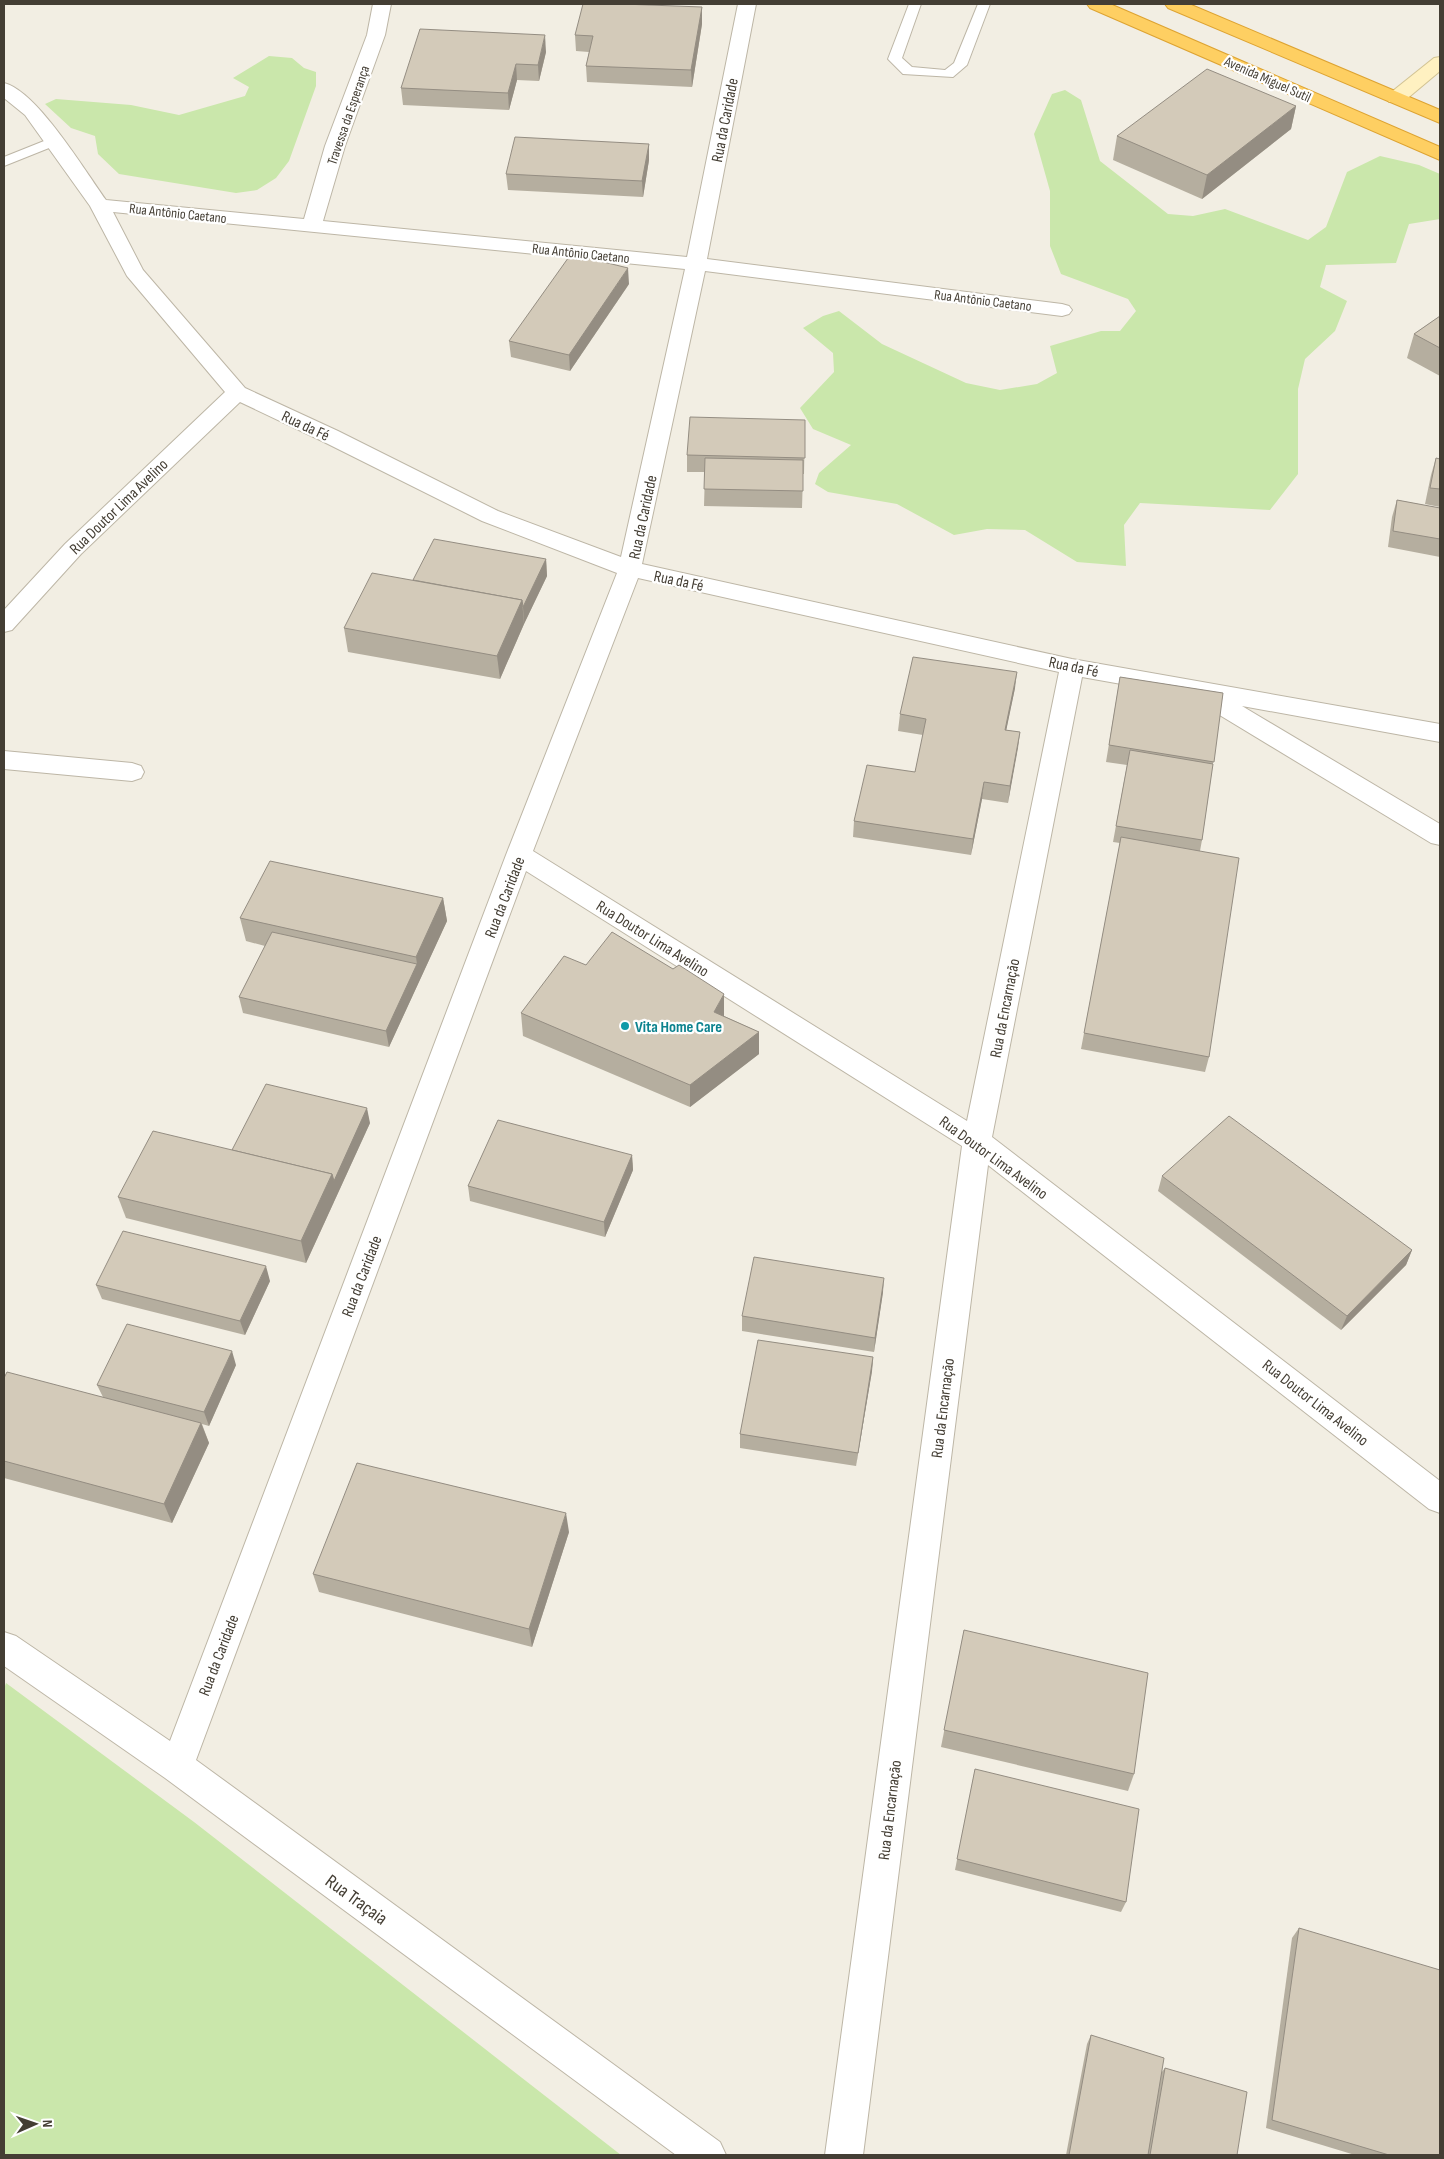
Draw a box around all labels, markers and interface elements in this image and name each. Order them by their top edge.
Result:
street label: Avenida Miguel Sutil [1221,52,1314,106]
street label: Travessa da Esperança [324,63,373,167]
street label: Rua da Caridade [708,77,743,164]
street label: Rua Antônio Caetano [128,200,228,227]
street label: Rua Antônio Caetano [531,240,631,267]
street label: Rua Antônio Caetano [933,286,1033,315]
street label: Rua da Fé [278,407,332,446]
street label: Rua Doutor Lima Avelino [66,455,172,559]
street label: Rua da Caridade [625,474,662,561]
street label: Rua da Fé [652,567,705,596]
street label: Rua da Fé [1047,653,1100,682]
street label: Rua da Caridade [481,854,530,941]
street label: Rua Doutor Lima Avelino [592,897,712,982]
street label: Rua da Encarnação [987,957,1024,1059]
place label: Vita Home Care [635,1018,722,1037]
marker: Vita Home Care [619,1020,631,1032]
street label: Rua Doutor Lima Avelino [935,1113,1051,1204]
street label: Rua da Caridade [338,1233,387,1320]
street label: Rua Doutor Lima Avelino [1258,1356,1372,1450]
street label: Rua da Encarnação [928,1357,959,1459]
street label: Rua da Caridade [195,1612,244,1699]
street label: Rua da Encarnação [875,1759,906,1861]
street label: Rua Traçaia [320,1870,392,1930]
north arrow [10,2099,60,2149]
text: N [39,2120,56,2128]

